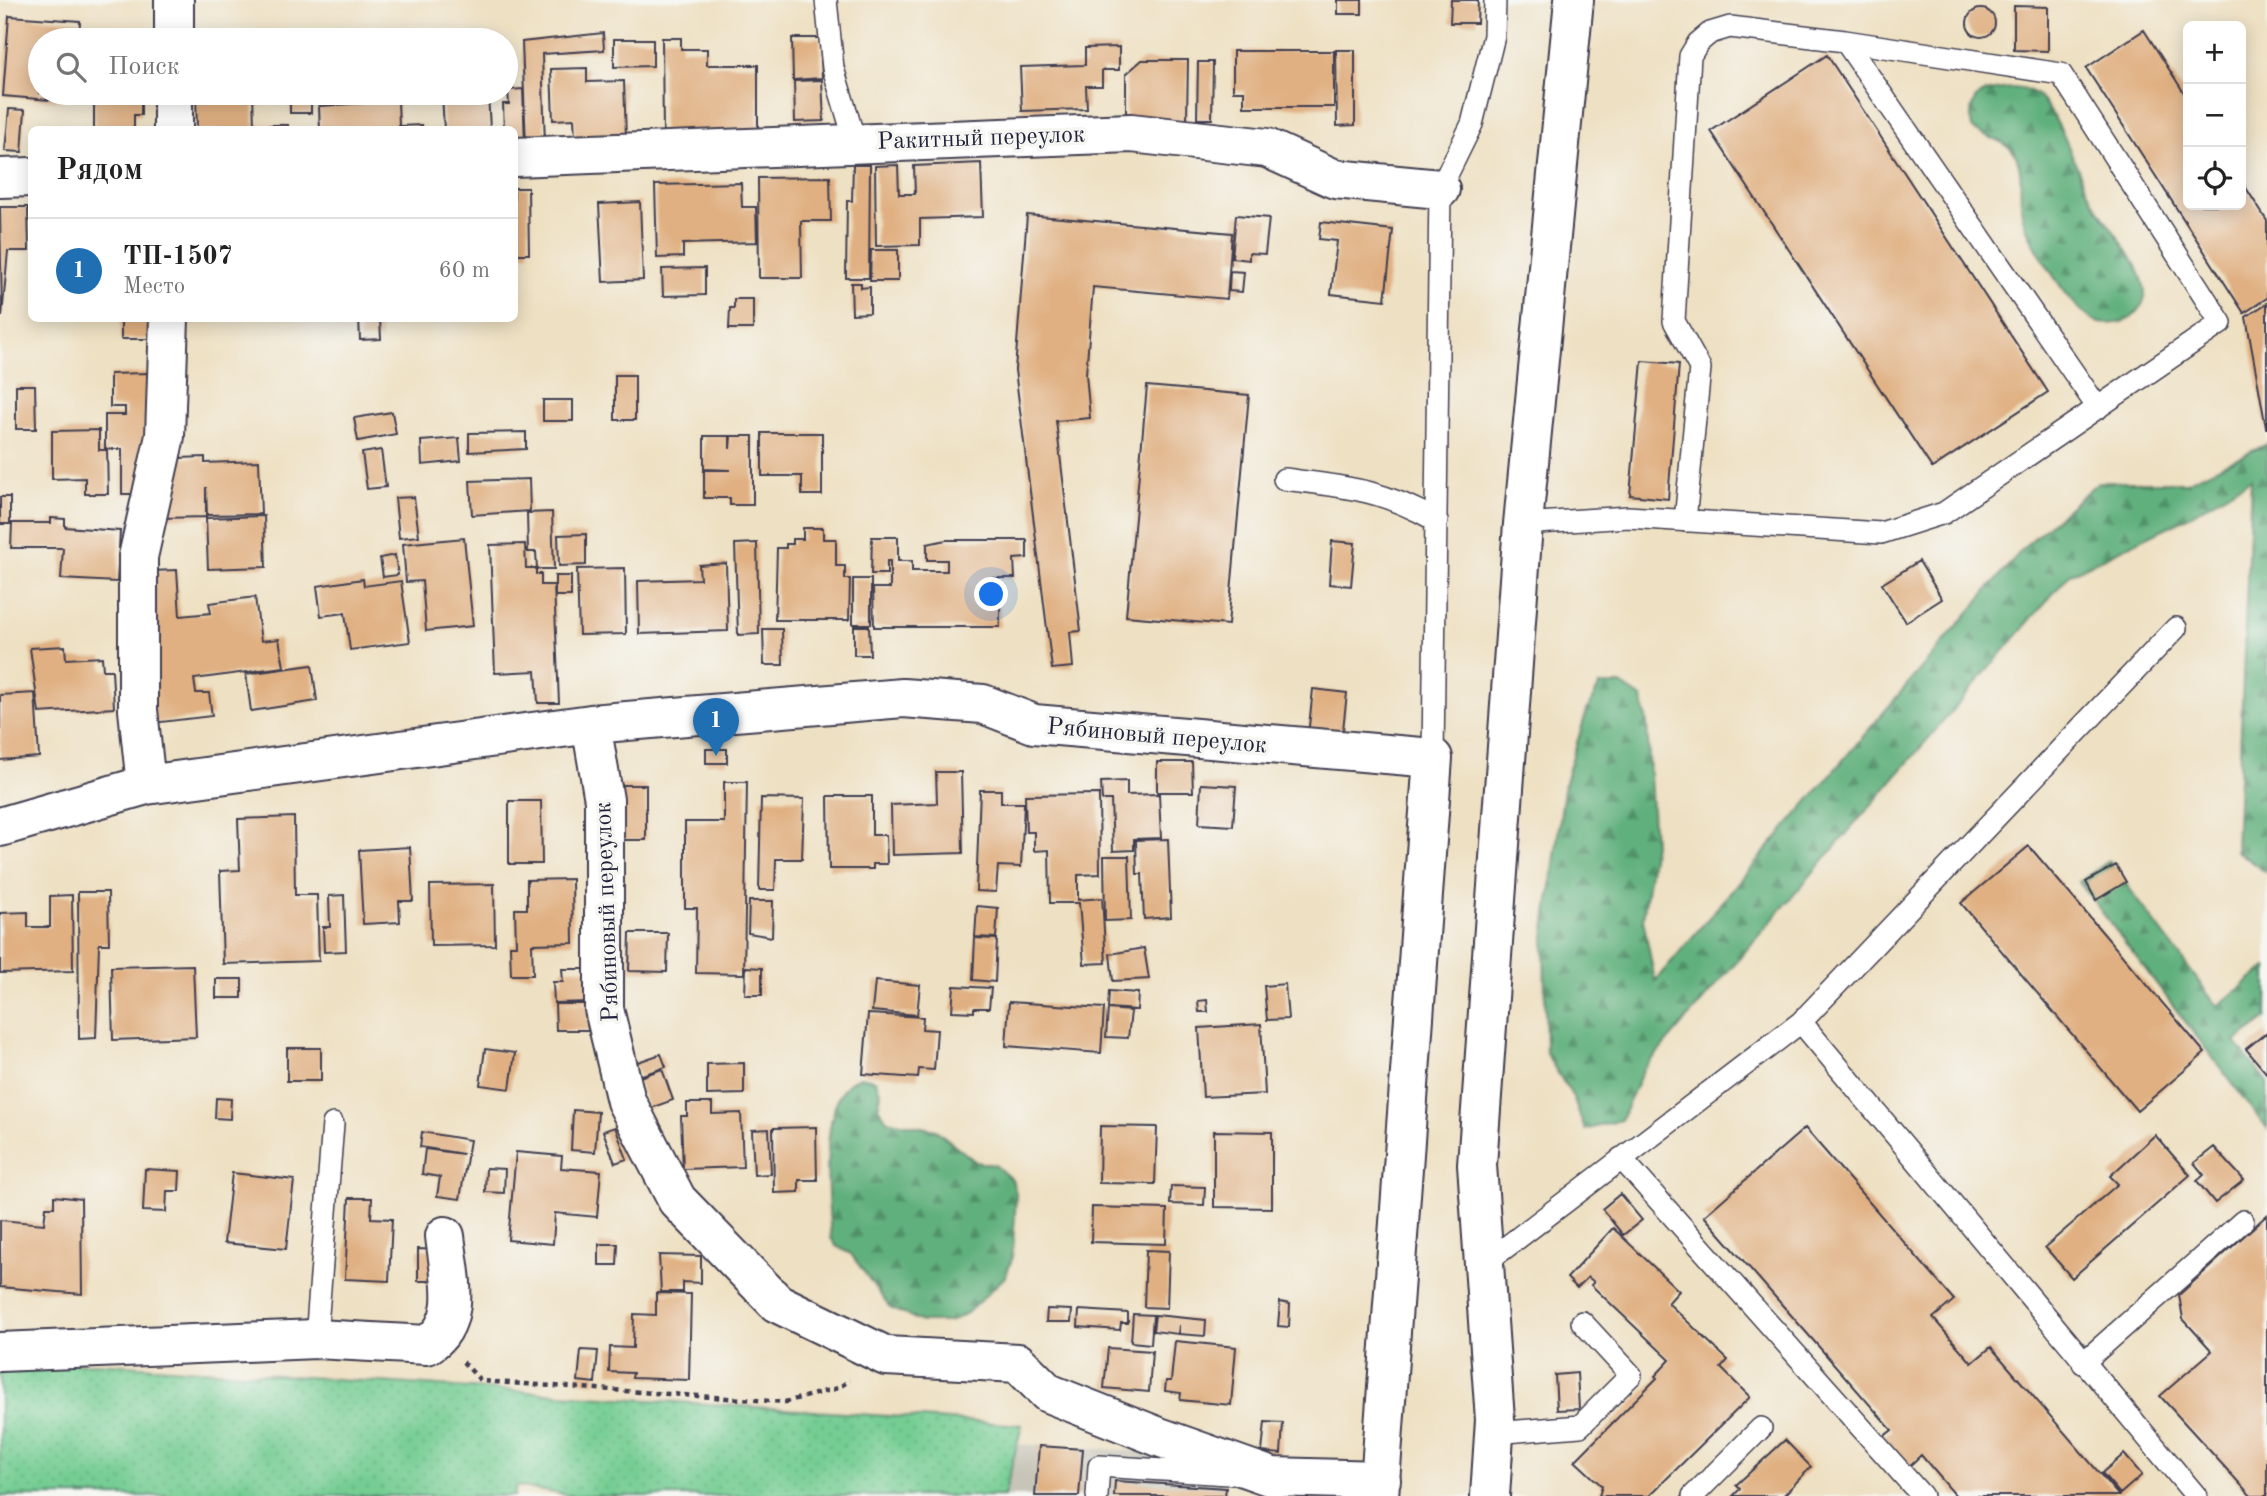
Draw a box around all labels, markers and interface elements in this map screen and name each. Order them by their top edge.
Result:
map controls [2183,21,2246,210]
button: + [2183,21,2246,84]
search box [28,28,518,105]
icon: search [52,48,90,86]
text: Поиск [108,54,180,80]
button: − [2183,84,2246,147]
street label: Ракитный переулок [877,123,1086,155]
button: locate [2183,147,2246,210]
text: Рядом [56,156,143,186]
text: ТП-1507 [123,244,233,270]
text: 1 [72,259,86,282]
text: 60 m [439,259,490,282]
text: Место [123,275,185,298]
your location [974,577,1008,611]
pin: 1 [693,698,739,756]
street label: Рябиновый переулок [1046,715,1268,759]
street label: Рябиновый переулок [592,801,624,1023]

